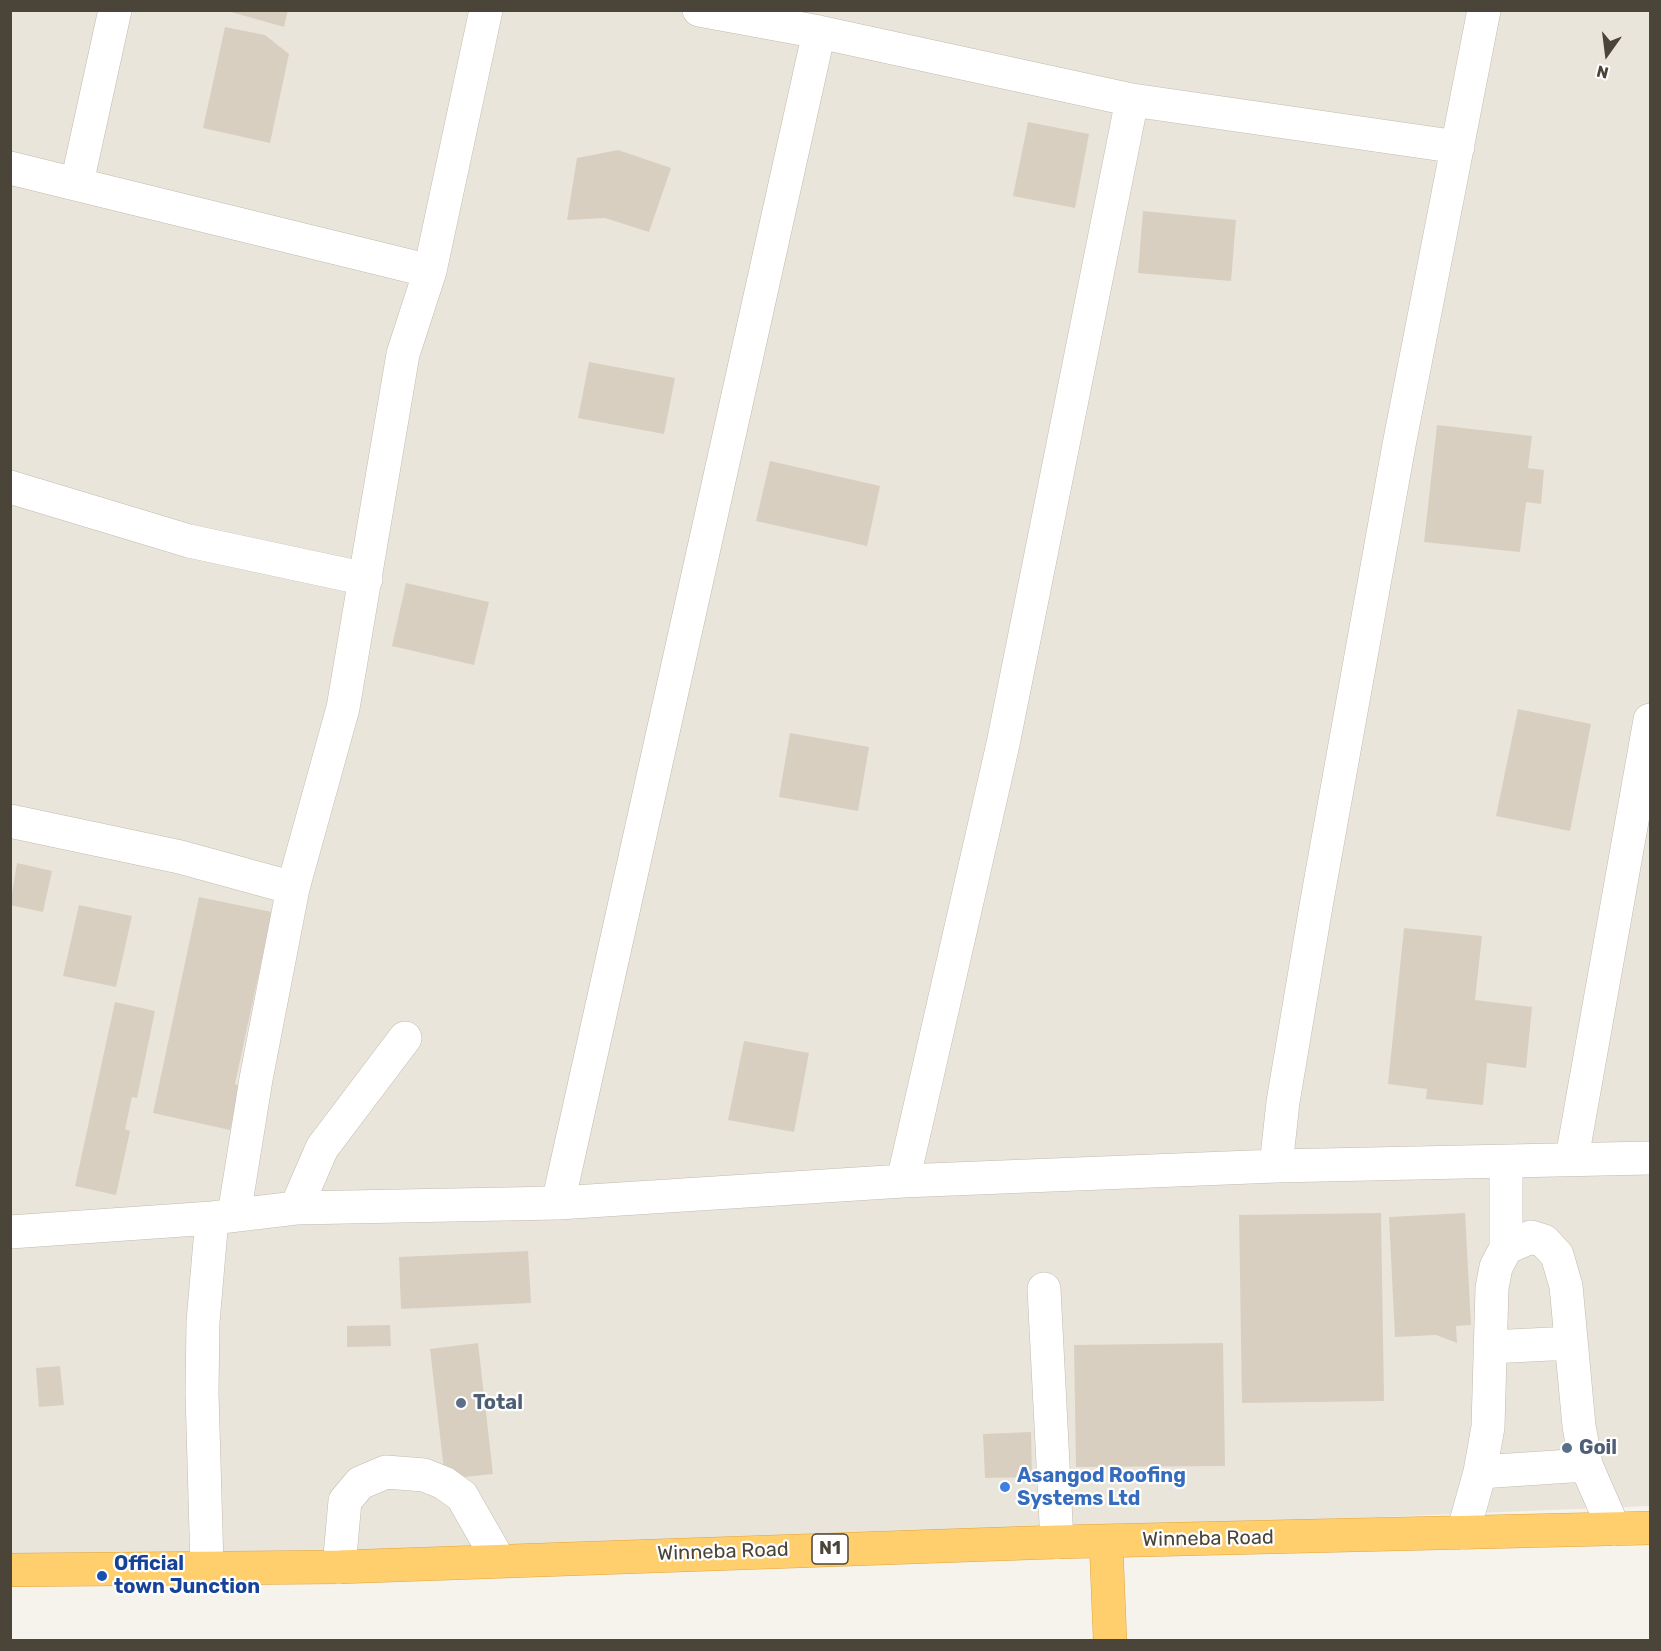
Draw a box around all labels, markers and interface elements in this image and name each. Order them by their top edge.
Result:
north arrow [1577,24,1637,84]
text: N [1595,61,1610,83]
place label: Total [473,1391,523,1415]
marker: Total [454,1396,468,1410]
place label: Goil [1579,1436,1617,1460]
marker: Goil [1560,1441,1574,1455]
place label: Asangod Roofing Systems Ltd [1017,1464,1186,1511]
marker: Asangod Roofing Systems Ltd [998,1480,1012,1494]
street label: Winneba Road [1142,1526,1274,1552]
road number: N1 [812,1534,848,1564]
street label: Winneba Road [657,1538,789,1566]
place label: Official town Junction [114,1552,260,1599]
marker: Official town Junction [95,1569,109,1583]

